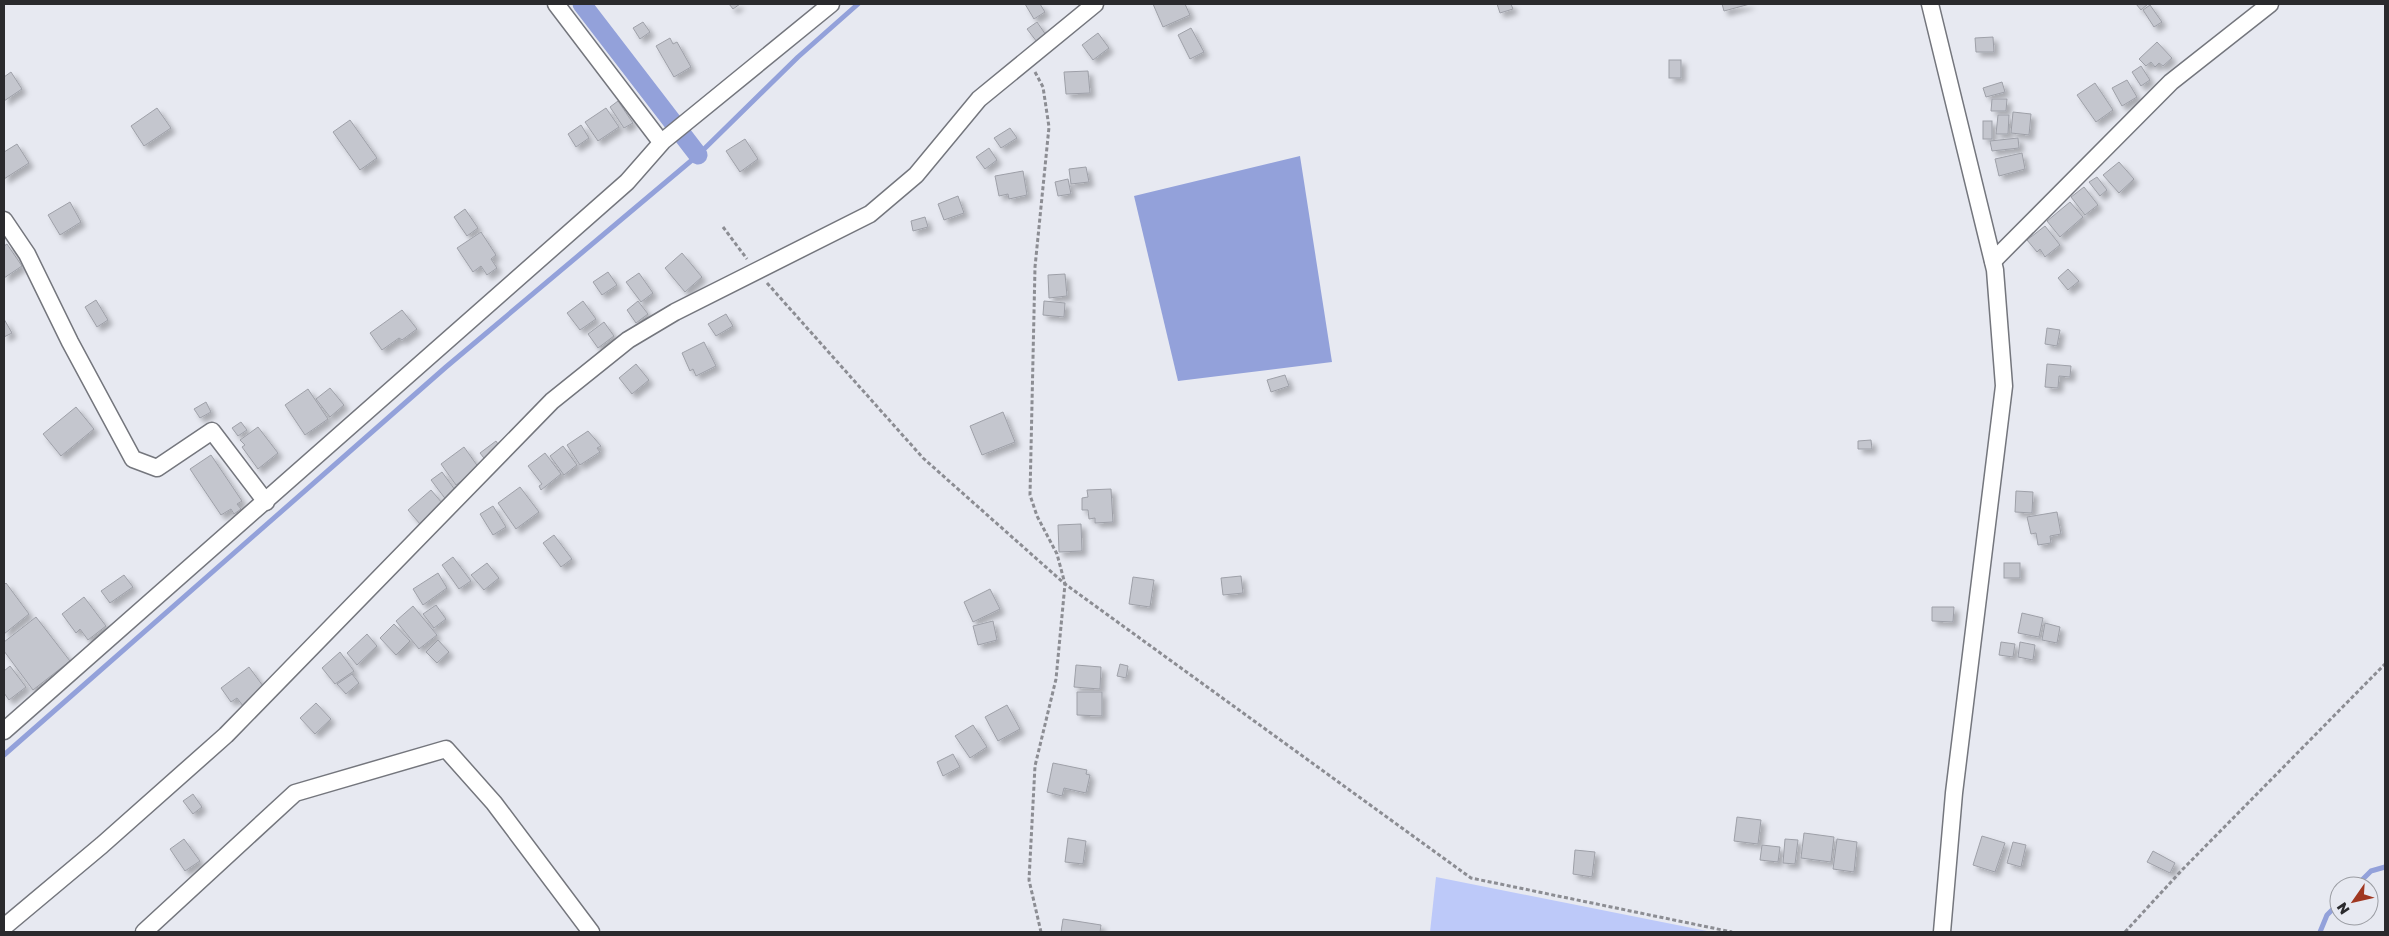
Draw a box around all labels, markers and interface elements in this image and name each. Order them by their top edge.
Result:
north arrow [2329,876,2379,926]
text: N [2333,899,2353,918]

